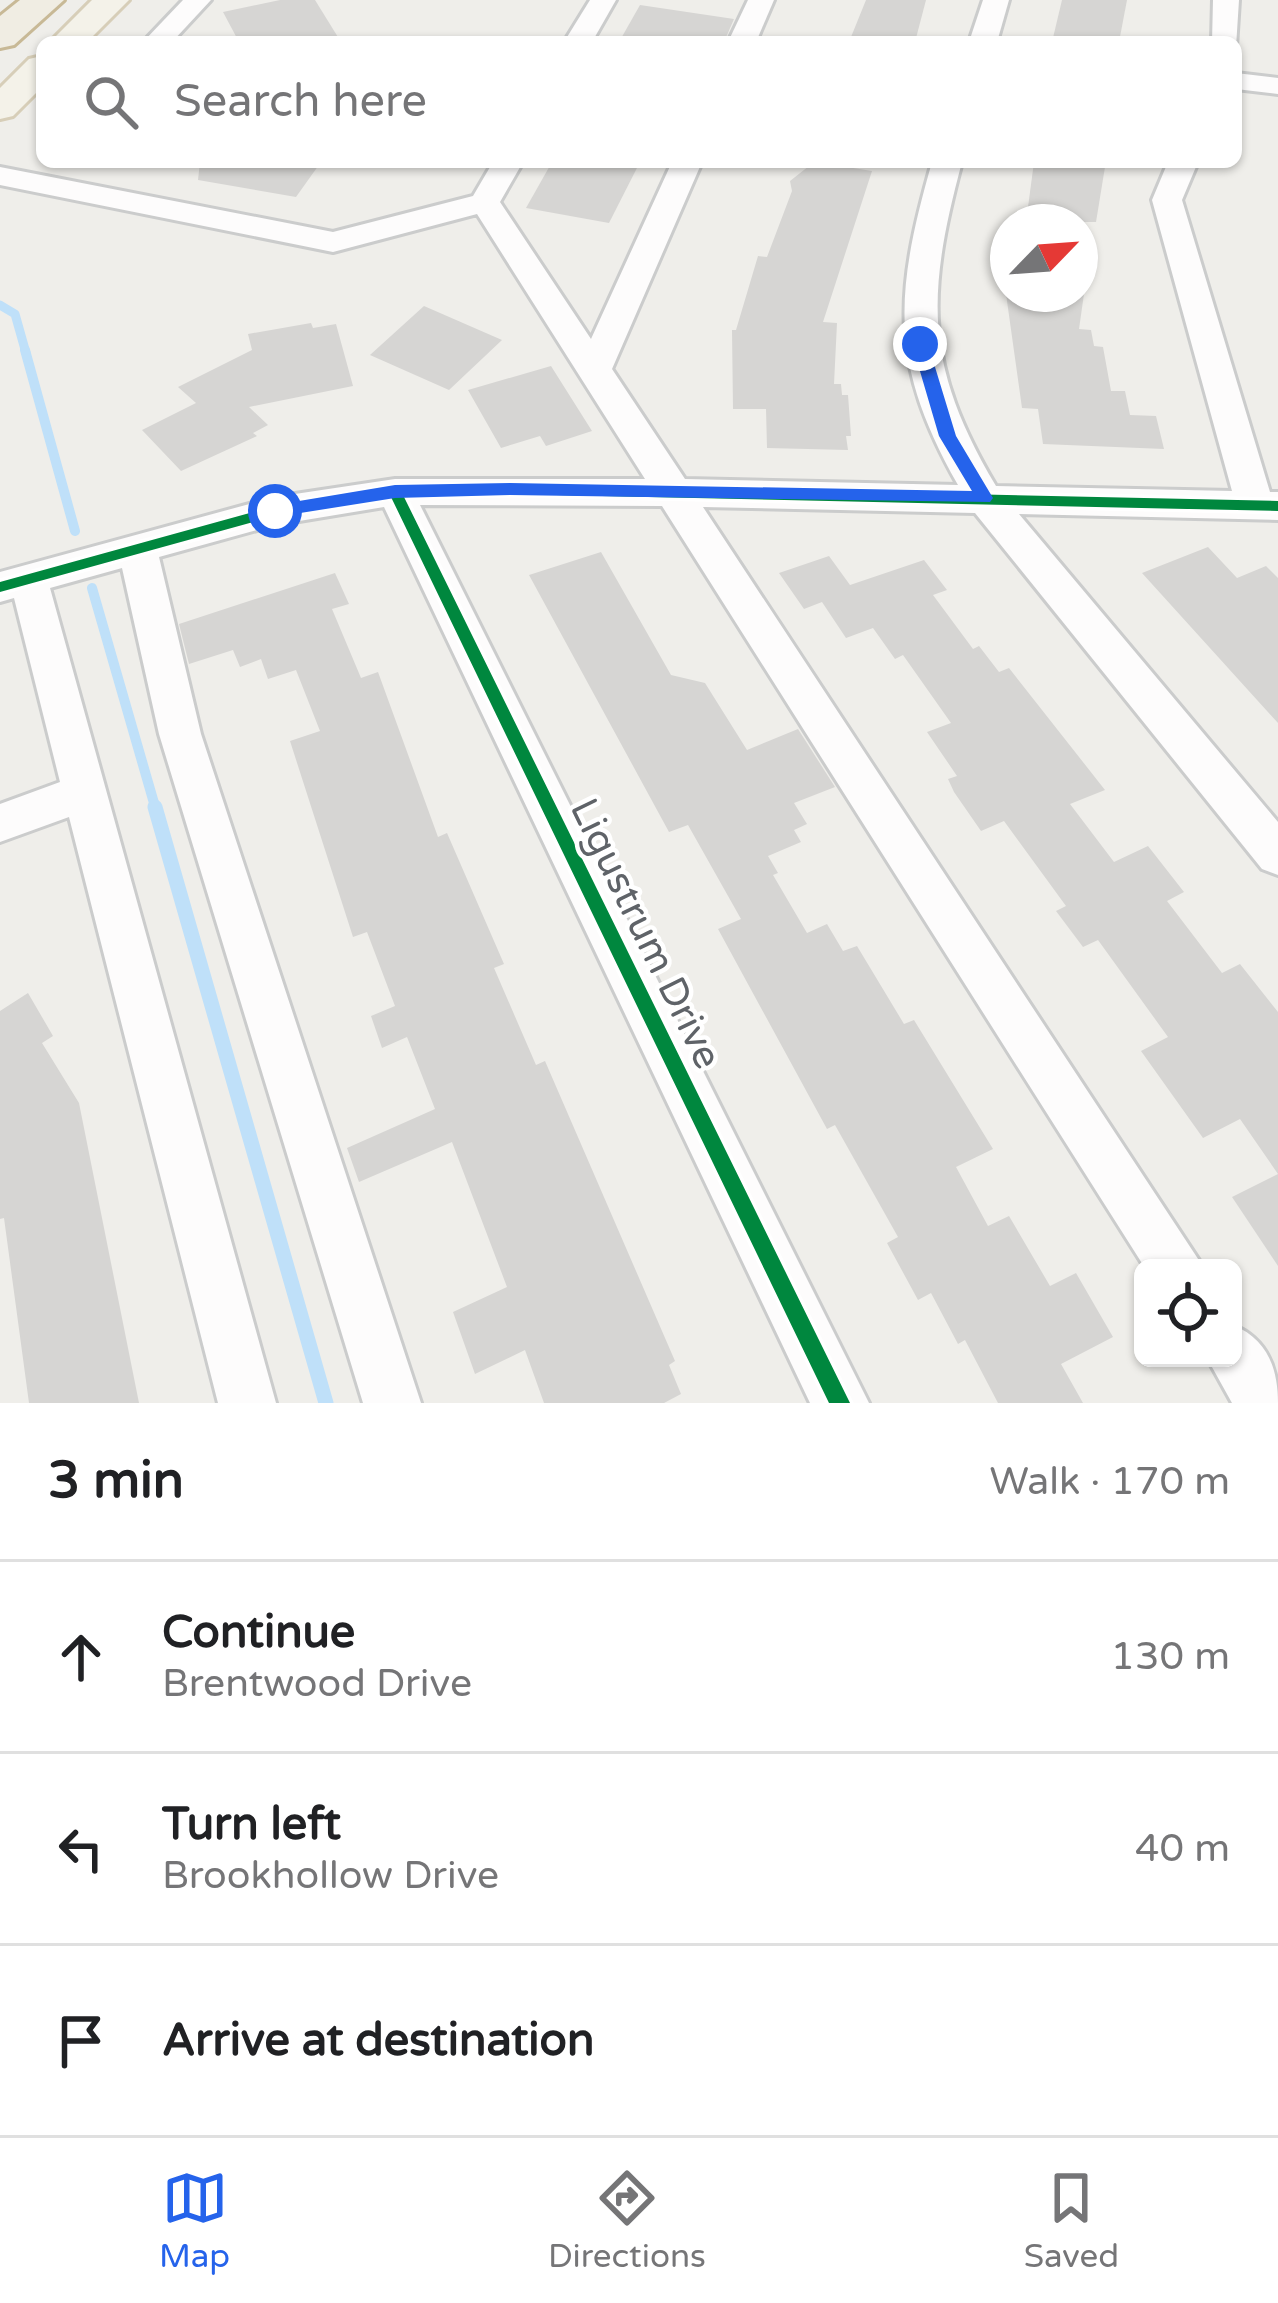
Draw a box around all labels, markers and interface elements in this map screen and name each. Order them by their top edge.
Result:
search box [36,36,1242,168]
icon: search [78,69,144,135]
text: Search here [174,75,427,129]
north arrow [990,204,1098,312]
route end [893,317,947,371]
route start [248,484,302,538]
street label: Ligustrum Drive [560,791,731,1076]
map controls [1134,1259,1242,1367]
button: locate [1134,1259,1242,1367]
text: 3 min [48,1450,184,1512]
text: Walk · 170 m [989,1458,1230,1505]
text: Continue [162,1606,355,1660]
icon: ahead [48,1624,114,1690]
text: 130 m [1111,1633,1230,1680]
text: Brentwood Drive [162,1660,472,1707]
text: Turn left [162,1798,341,1852]
icon: left [48,1816,114,1882]
text: 40 m [1135,1825,1230,1872]
text: Brookhollow Drive [162,1852,499,1899]
icon: arrive [48,2008,114,2074]
text: Arrive at destination [162,2014,594,2068]
tab: Map [159,2165,230,2276]
tab: Directions [548,2165,706,2276]
tab: Saved [1024,2165,1119,2276]

